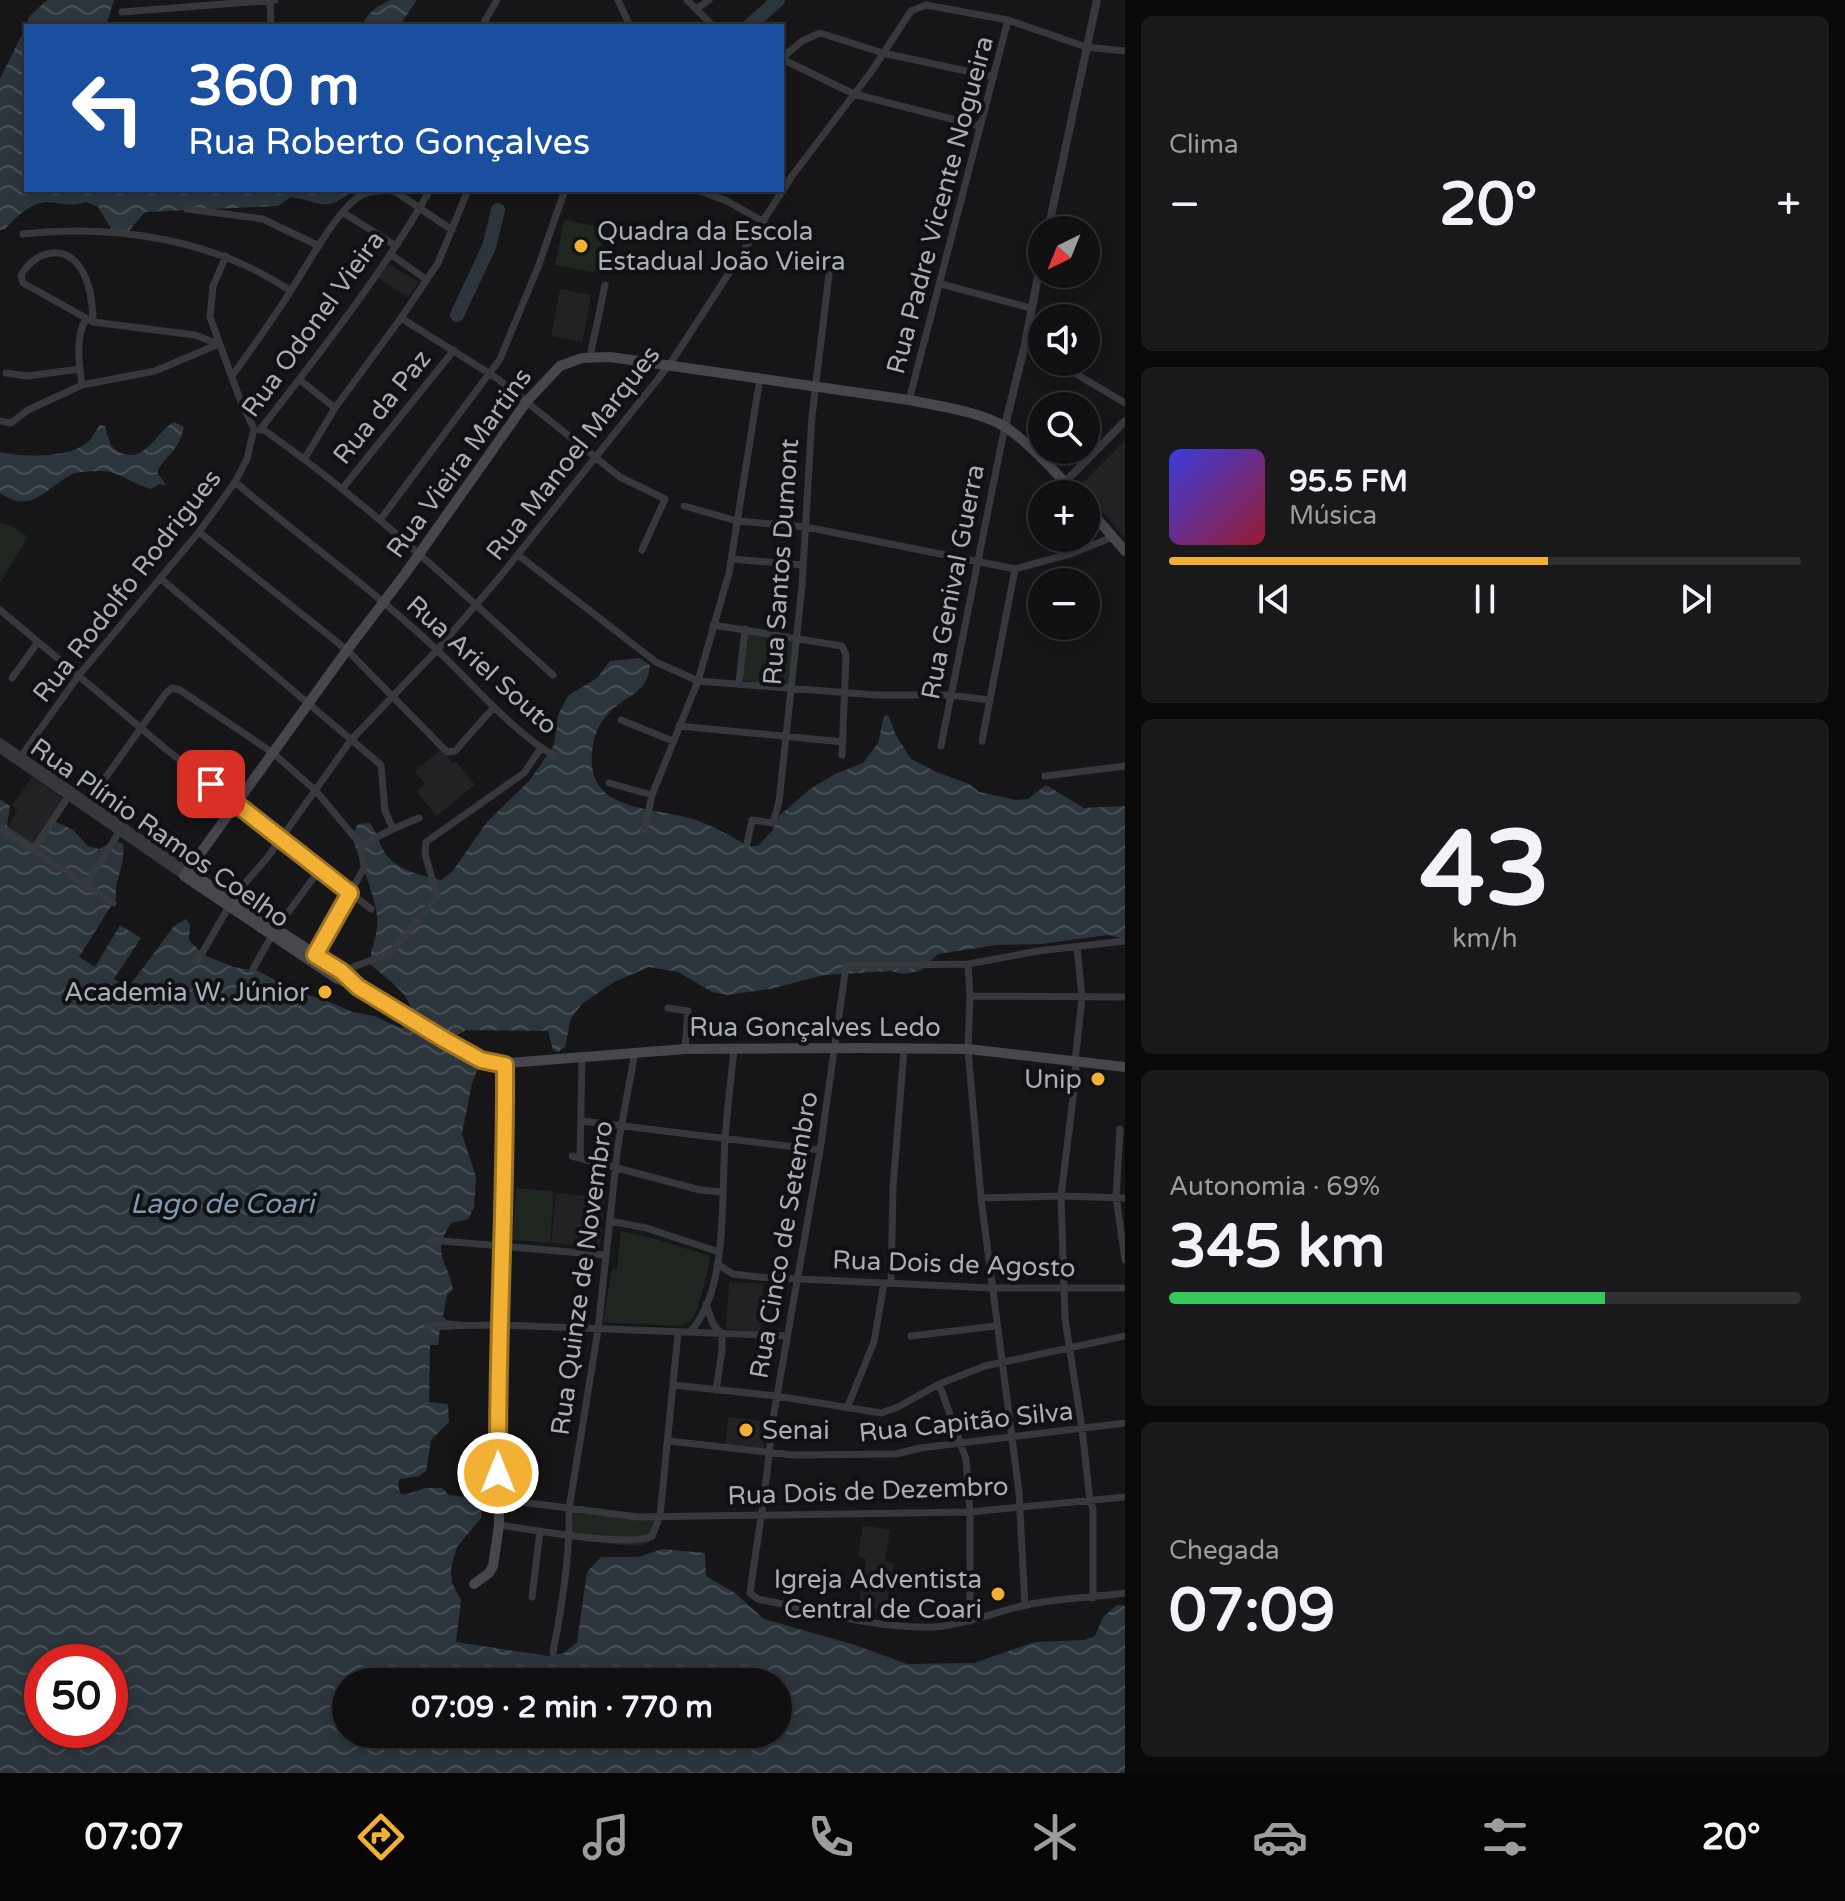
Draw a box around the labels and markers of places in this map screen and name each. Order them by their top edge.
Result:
place label: Quadra da Escola Estadual João Vieira [597,216,846,277]
marker: Quadra da Escola Estadual João Vieira [572,237,590,255]
pin [177,750,245,818]
place label: Academia W. Júnior [64,977,309,1008]
marker: Academia W. Júnior [316,983,334,1001]
place label: Unip [1024,1064,1082,1095]
marker: Unip [1089,1070,1107,1088]
place label: Senai [762,1415,830,1446]
marker: Senai [737,1421,755,1439]
place label: Igreja Adventista Central de Coari [774,1564,982,1625]
marker: Igreja Adventista Central de Coari [989,1585,1007,1603]

